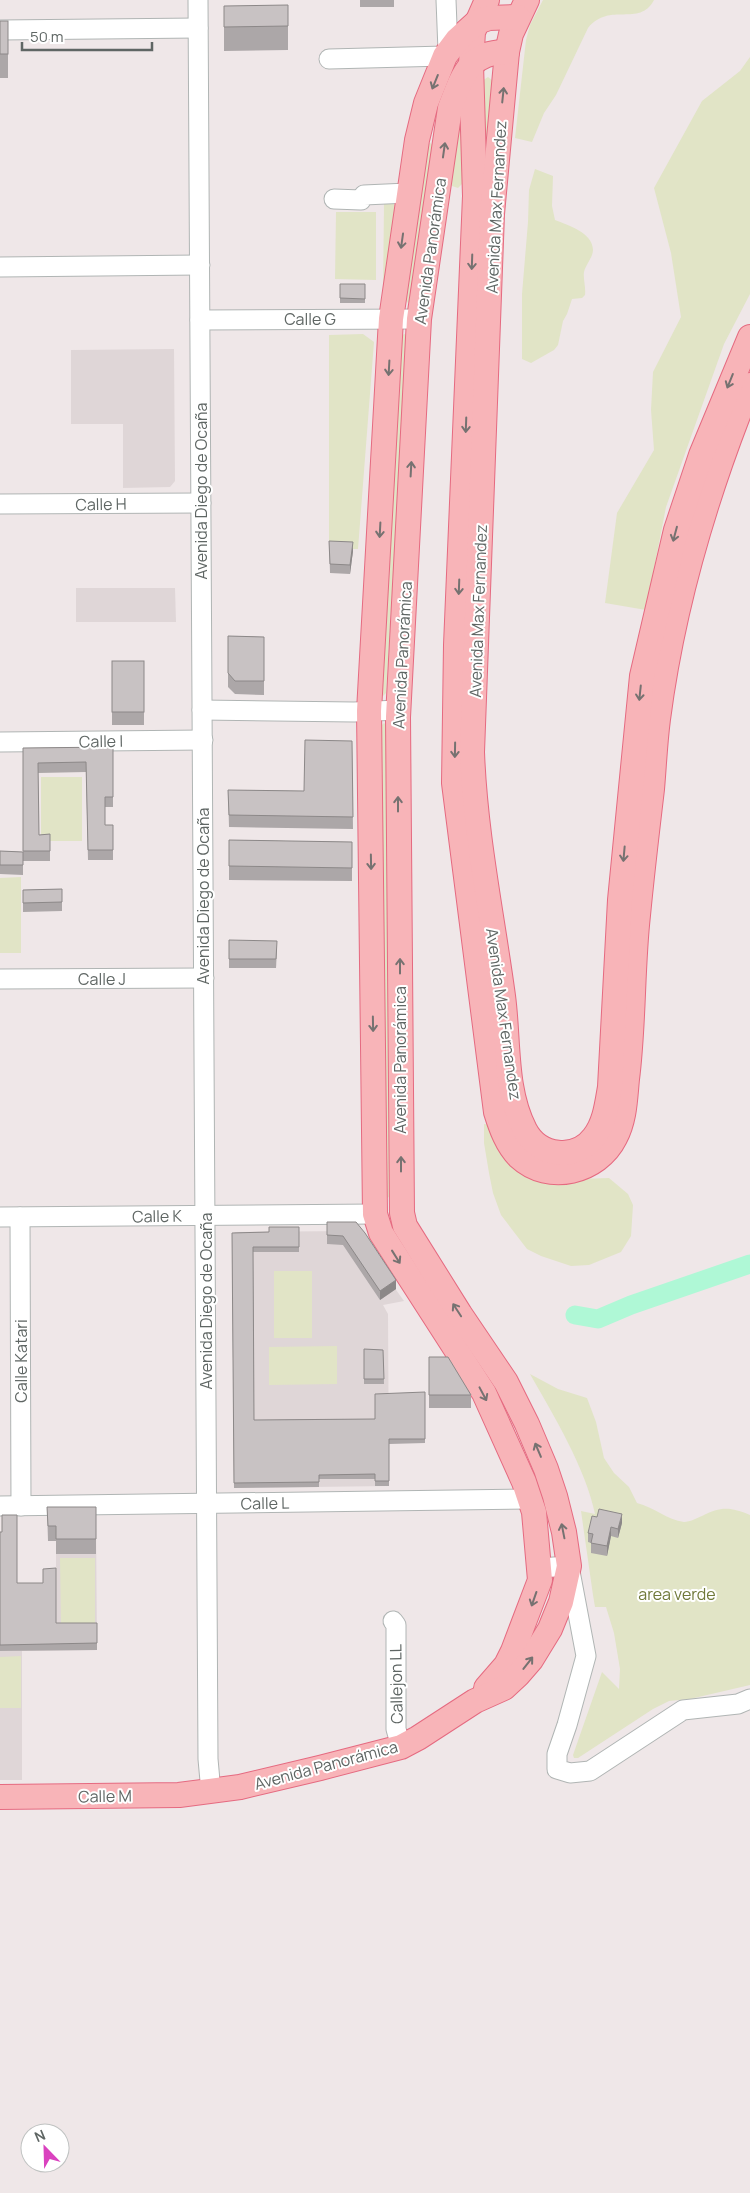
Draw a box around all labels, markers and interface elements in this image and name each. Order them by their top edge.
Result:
scale bar [22,20,152,52]
text: 50 m [30,26,64,47]
one-way arrow [429,74,439,89]
one-way arrow [498,88,508,104]
street label: Avenida Max Fernandez [480,120,512,294]
one-way arrow [439,142,449,158]
street label: Avenida Panorámica [409,176,451,326]
one-way arrow [397,233,407,249]
one-way arrow [467,254,477,270]
street label: Calle G [284,308,336,330]
one-way arrow [384,359,393,375]
one-way arrow [725,373,735,388]
street label: Avenida Diego de Ocaña [190,403,212,579]
one-way arrow [461,416,470,432]
one-way arrow [407,461,416,477]
street label: Calle H [75,493,127,515]
one-way arrow [375,522,384,538]
street label: Avenida Max Fernandez [464,524,492,698]
one-way arrow [670,526,680,542]
one-way arrow [454,579,463,595]
street label: Avenida Panorámica [387,581,417,729]
one-way arrow [635,684,645,700]
street label: Calle I [79,730,123,752]
one-way arrow [450,741,459,757]
one-way arrow [394,796,403,812]
street label: Avenida Diego de Ocaña [192,808,214,984]
one-way arrow [619,846,629,862]
one-way arrow [366,854,376,870]
street label: Avenida Max Fernandez [481,927,527,1101]
one-way arrow [395,959,405,975]
street label: Calle J [78,968,126,990]
street label: Avenida Panorámica [389,986,411,1134]
one-way arrow [368,1016,378,1032]
one-way arrow [396,1156,406,1172]
street label: Calle K [132,1205,183,1227]
street label: Avenida Diego de Ocaña [195,1213,217,1389]
one-way arrow [392,1250,402,1264]
one-way arrow [452,1304,462,1318]
street label: Calle Katari [10,1319,32,1403]
one-way arrow [478,1387,488,1402]
one-way arrow [533,1443,542,1458]
street label: Calle L [241,1492,289,1514]
one-way arrow [558,1523,568,1539]
park label: area verde [638,1583,716,1605]
one-way arrow [529,1590,538,1606]
street label: Callejon LL [384,1644,408,1724]
one-way arrow [523,1656,533,1670]
street label: Avenida Panorámica [252,1735,400,1795]
street label: Calle M [78,1785,132,1807]
north arrow [20,2123,70,2173]
text: N [31,2125,48,2146]

